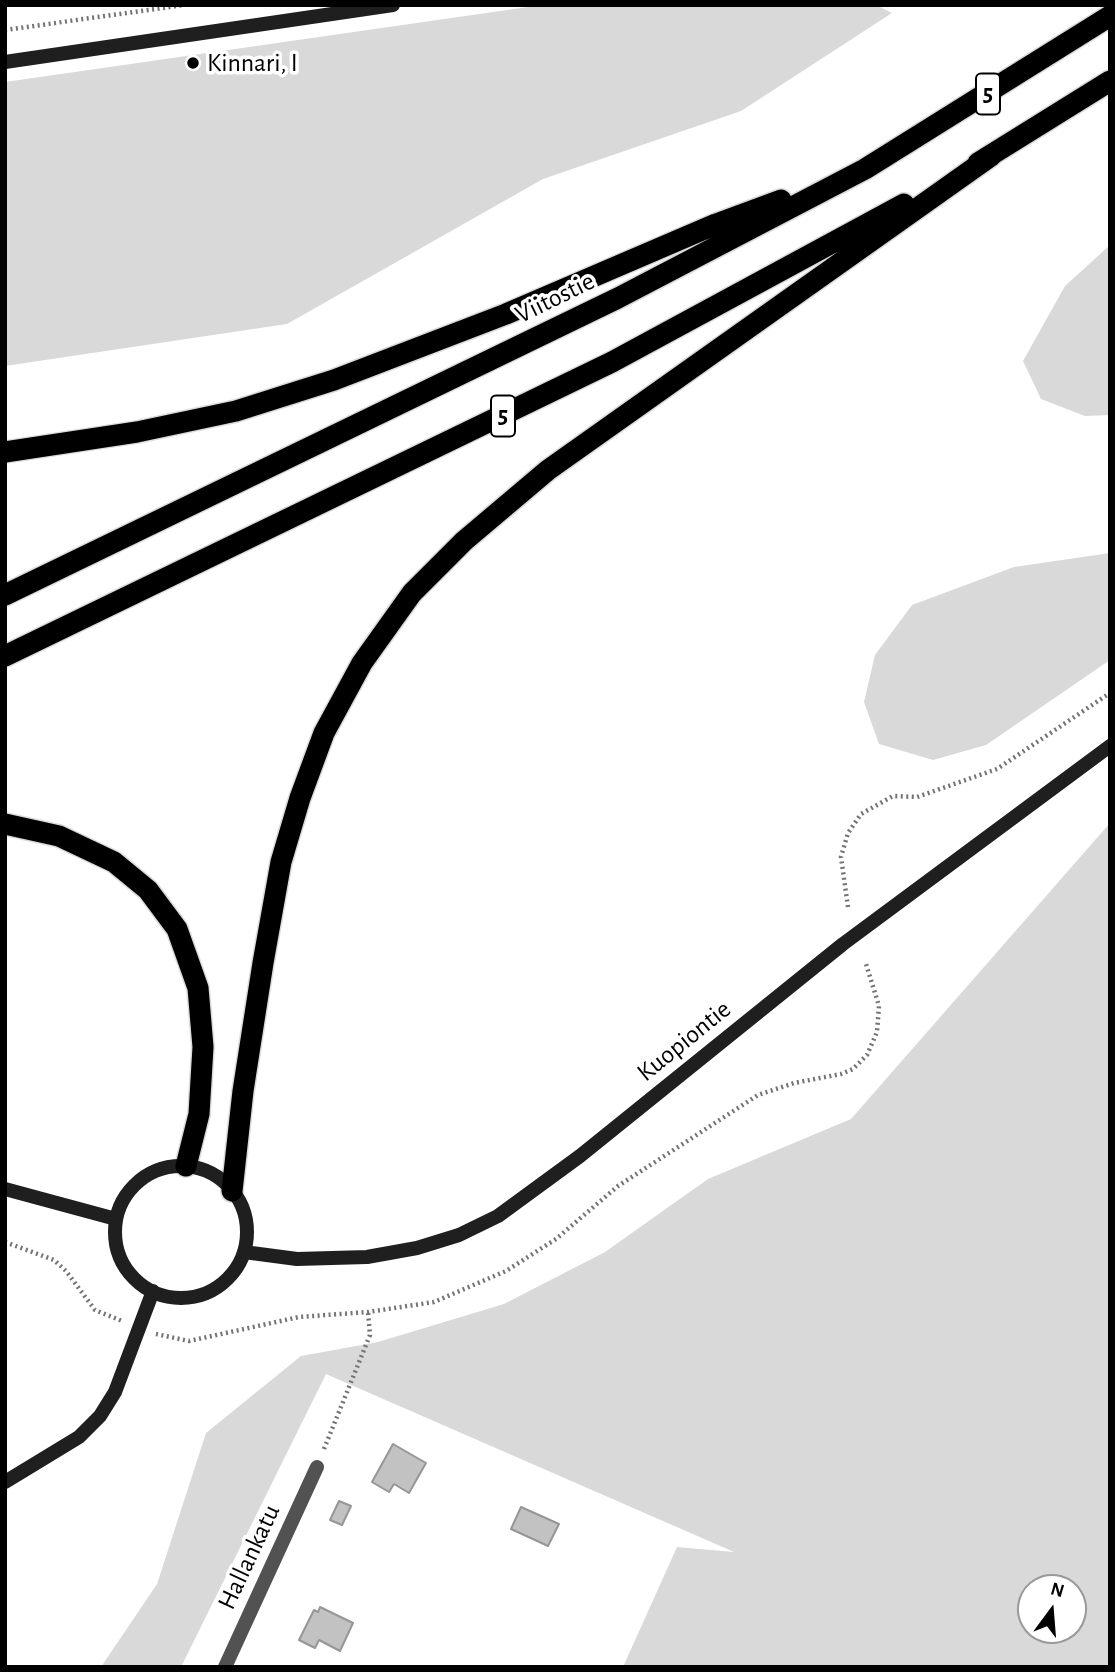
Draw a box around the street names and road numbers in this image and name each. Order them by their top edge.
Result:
road number: 5 [976,74,1000,114]
street label: Viitostie [510,266,600,330]
road number: 5 [491,396,515,436]
street label: Kuopiontie [631,994,737,1088]
street label: Hallankatu [211,1500,287,1614]

